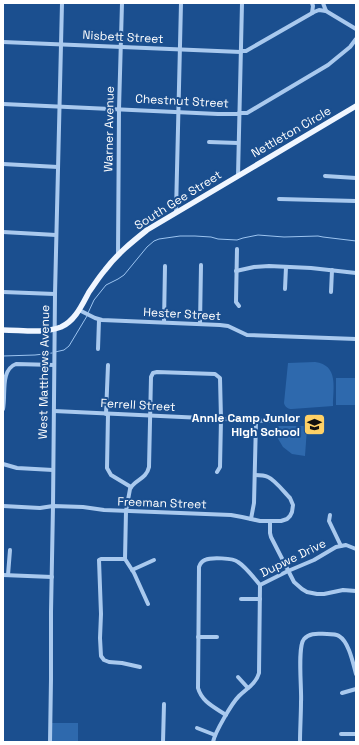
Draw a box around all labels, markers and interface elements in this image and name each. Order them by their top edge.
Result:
street label: Nisbett Street [82,27,164,47]
street label: Warner Avenue [100,86,118,172]
street label: Chestnut Street [135,91,229,111]
street label: Nettleton Circle [248,103,334,161]
street label: South Gee Street [131,167,225,233]
street label: Hester Street [143,304,221,324]
street label: West Matthews Avenue [35,305,53,439]
street label: Ferrell Street [100,395,176,415]
place label: Annie Camp Junior High School [192,410,300,440]
school or university icon: Annie Camp Junior High School [302,412,328,438]
street label: Freeman Street [117,493,207,513]
street label: Dupwe Drive [257,535,329,581]

